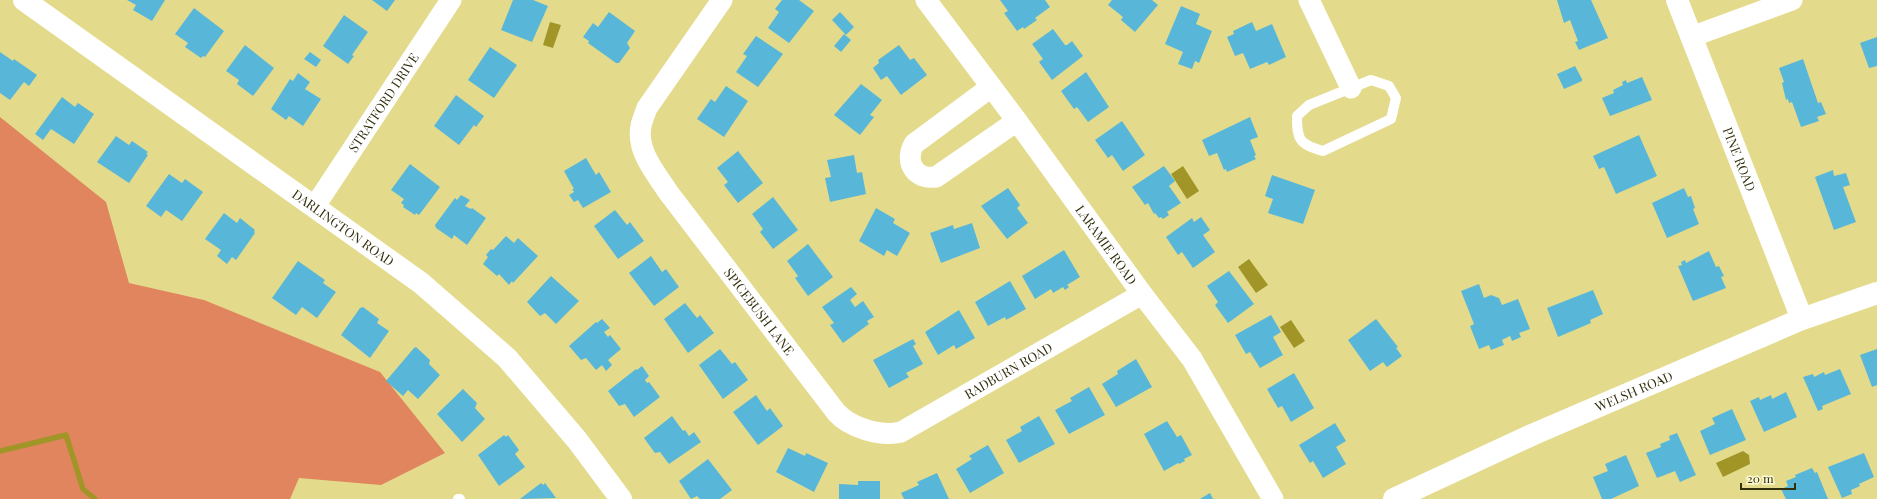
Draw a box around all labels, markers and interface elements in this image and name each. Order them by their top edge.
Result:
street label: STRATFORD DRIVE [344,49,422,155]
street label: PINE ROAD [1720,124,1760,194]
street label: DARLINGTON ROAD [289,185,398,269]
street label: LARAMIE ROAD [1072,201,1141,288]
street label: SPICEBUSH LANE [721,264,798,358]
street label: RADBURN ROAD [961,338,1055,402]
street label: WELSH ROAD [1591,367,1675,415]
scale bar [1741,465,1795,491]
text: 20 m [1747,470,1774,486]

